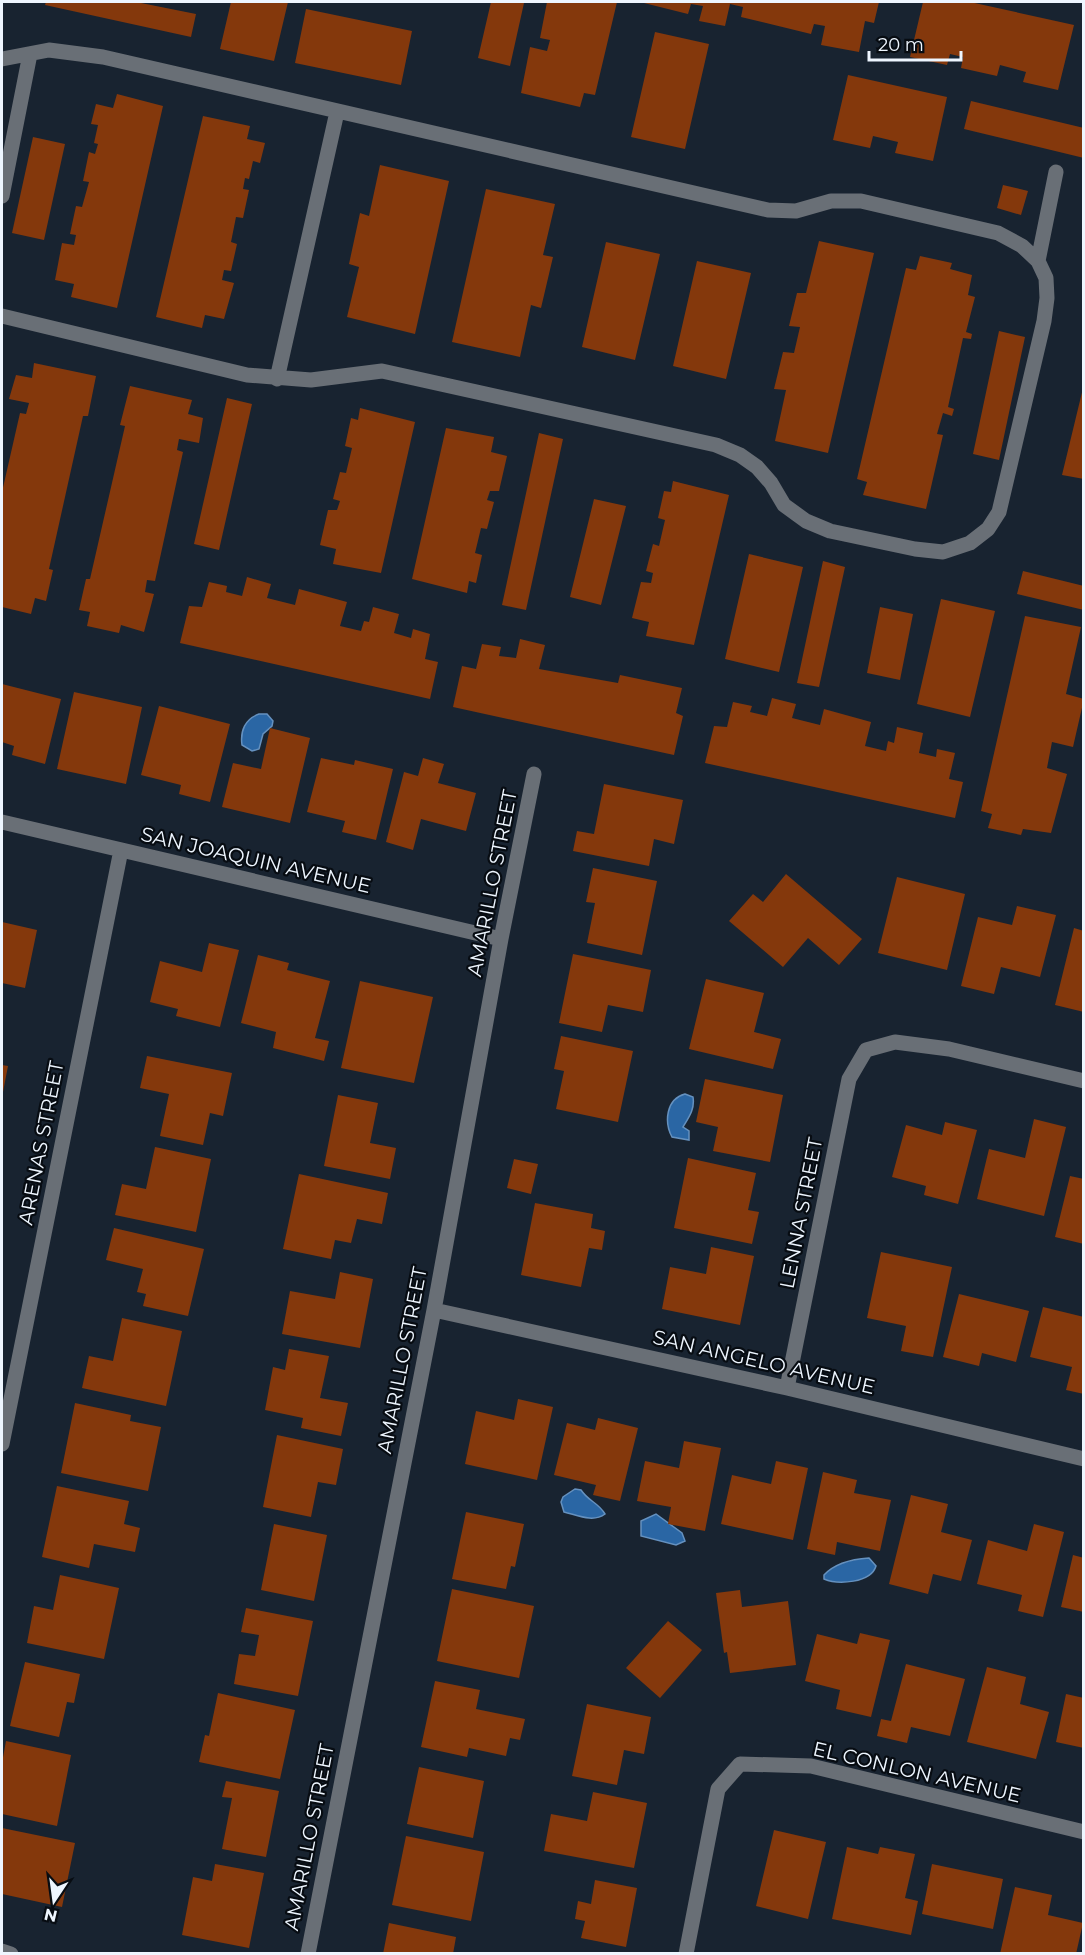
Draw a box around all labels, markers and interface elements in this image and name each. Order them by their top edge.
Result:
scale bar [869,24,960,62]
text: 20 m [878,34,924,56]
street label: AMARILLO STREET [462,787,522,978]
street label: SAN JOAQUIN AVENUE [139,822,373,898]
street label: ARENAS STREET [13,1058,69,1227]
street label: LENNA STREET [775,1135,828,1291]
street label: AMARILLO STREET [372,1264,432,1455]
street label: SAN ANGELO AVENUE [651,1325,877,1399]
street label: EL CONLON AVENUE [811,1736,1023,1808]
street label: AMARILLO STREET [279,1741,339,1932]
north arrow [24,1871,84,1931]
text: N [42,1904,59,1926]

